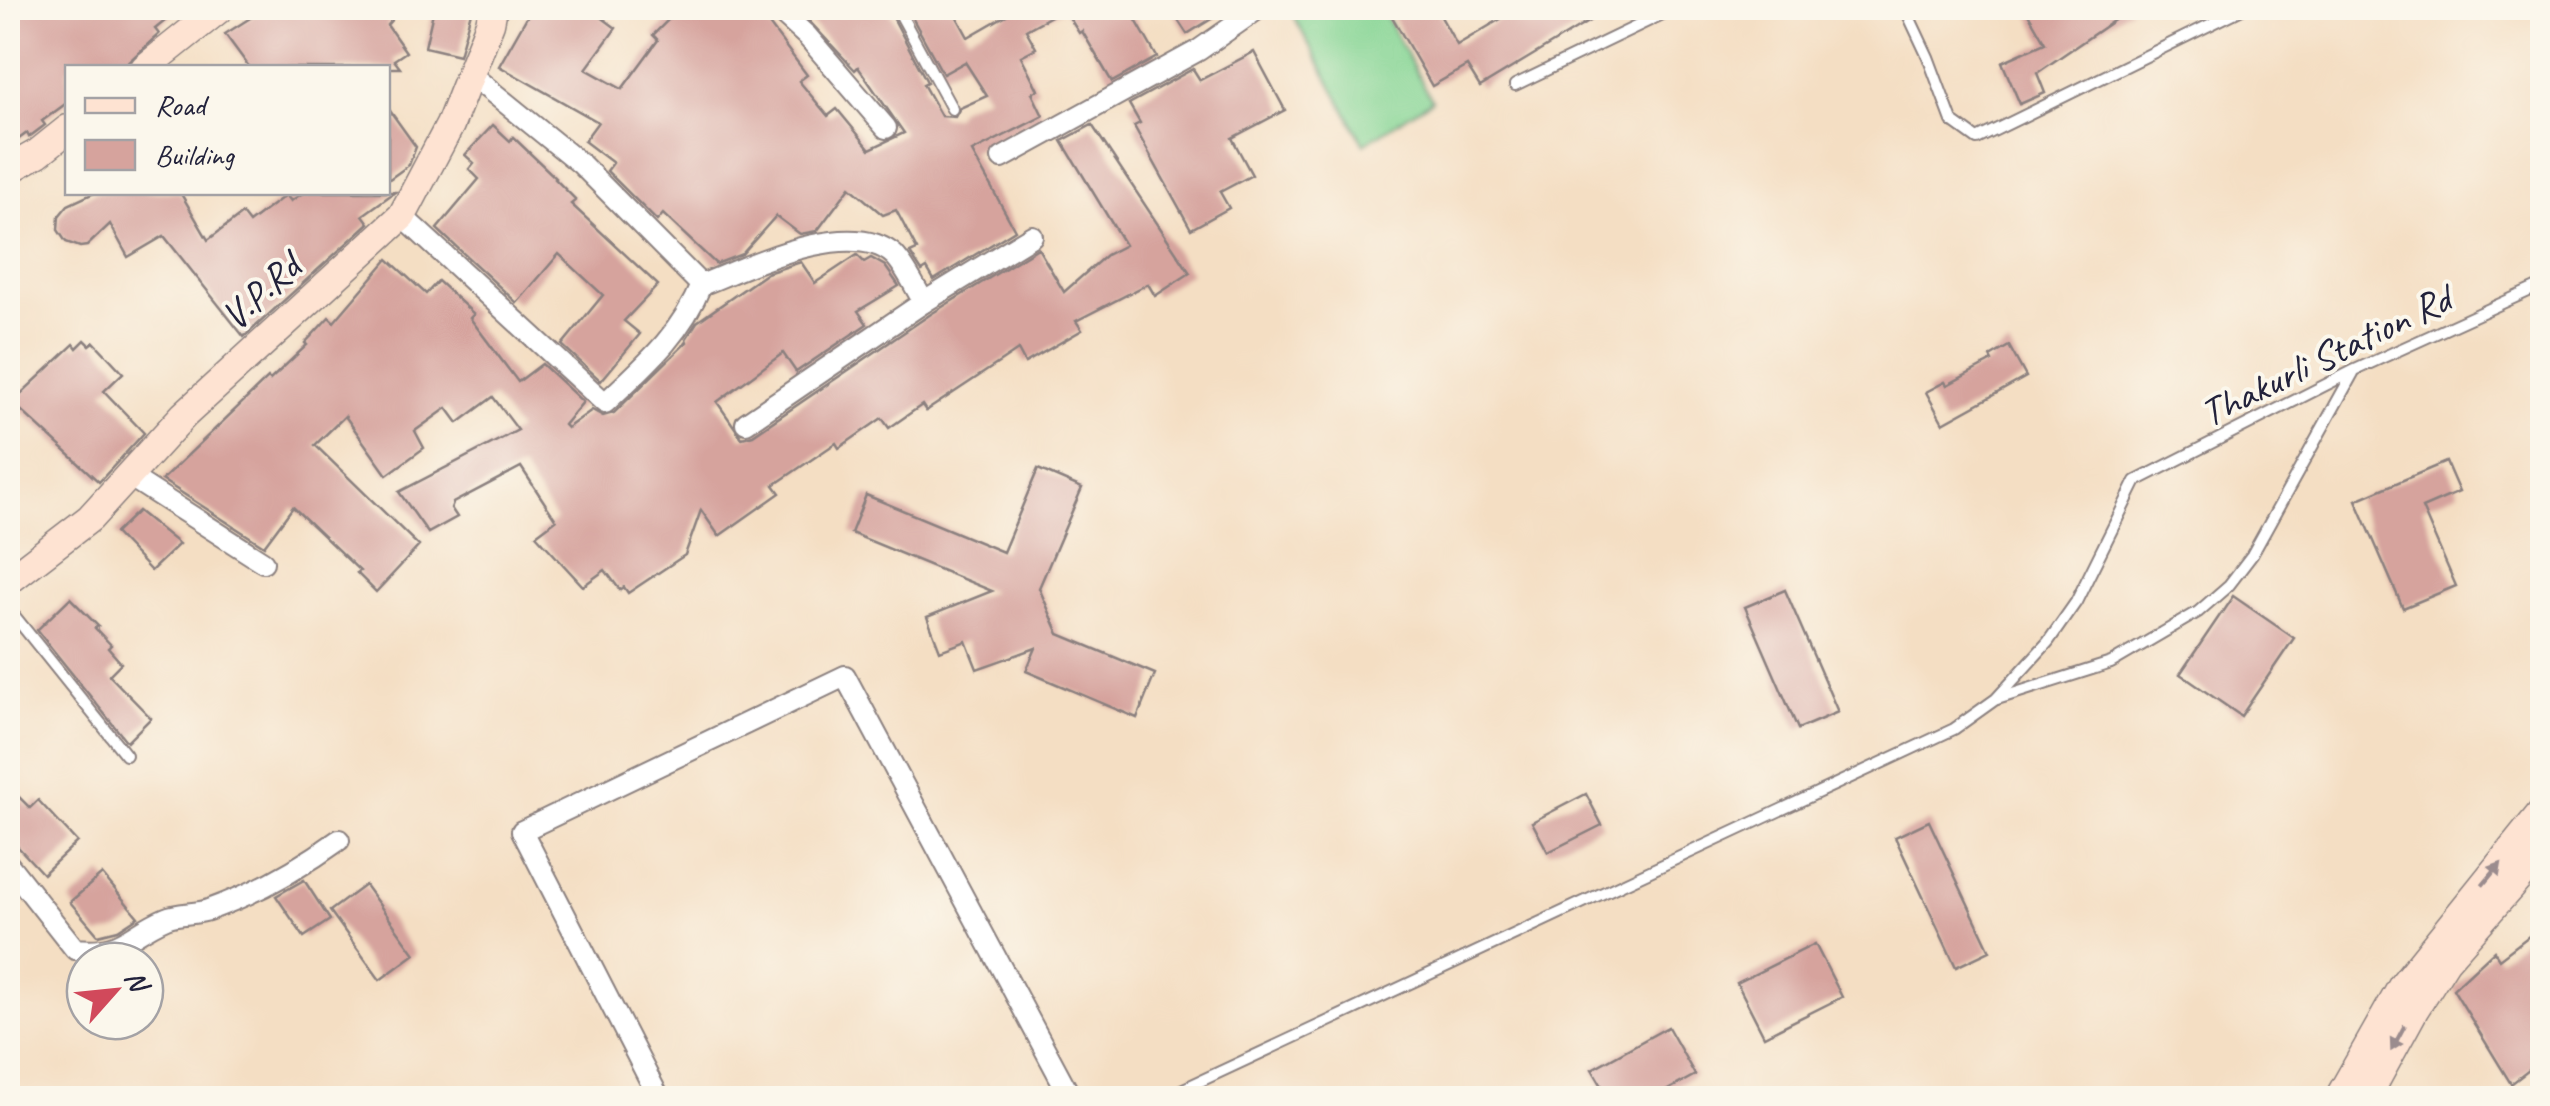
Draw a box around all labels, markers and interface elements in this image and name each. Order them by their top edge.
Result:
legend [65,65,390,195]
text: Road [155,86,209,124]
text: Building [155,136,235,174]
street label: V.P.Rd [210,238,316,341]
street label: Thakurli Station Rd [2192,271,2464,438]
one-way arrow [2481,862,2503,887]
north arrow [65,941,165,1041]
text: N [117,964,158,1000]
one-way arrow [2390,1024,2407,1053]

